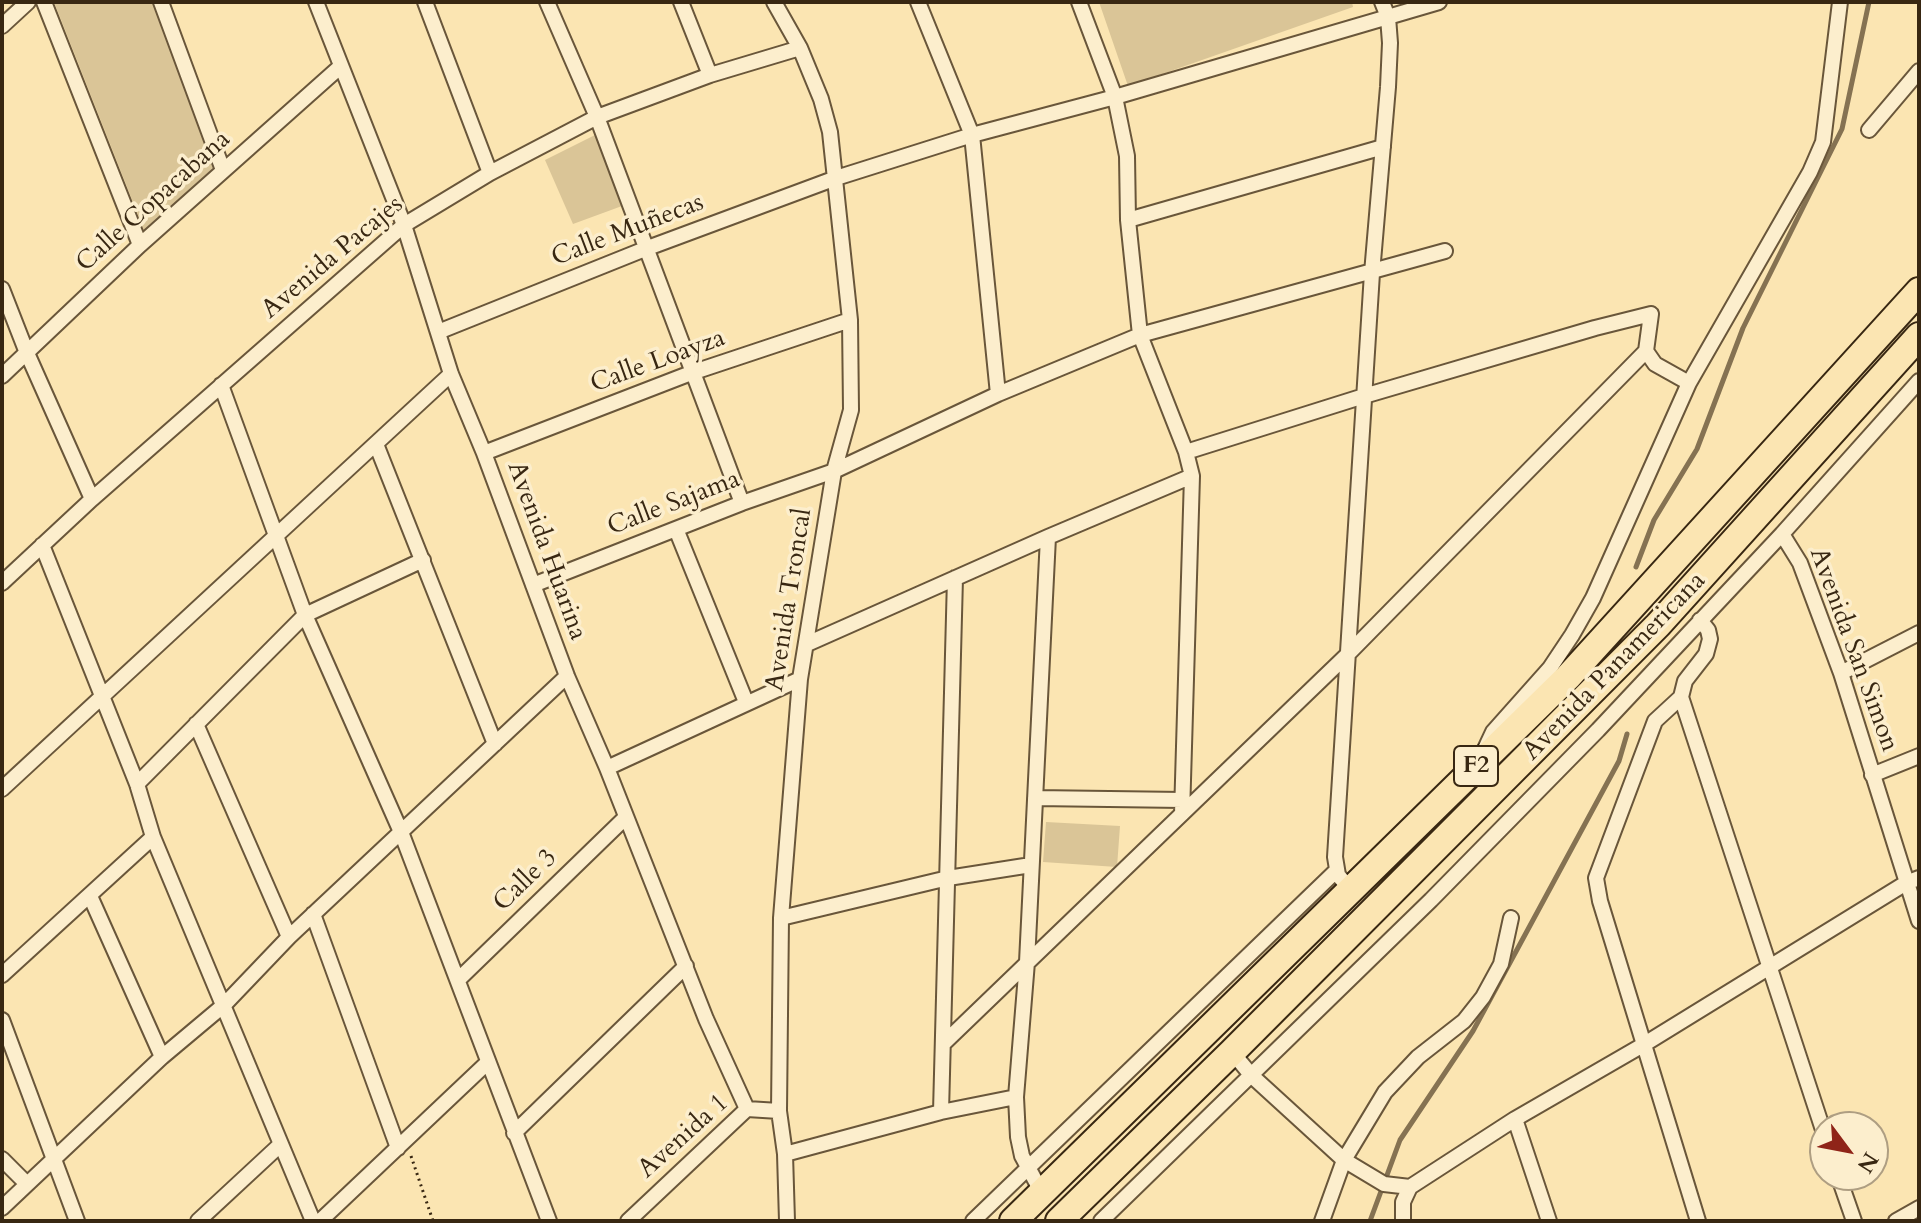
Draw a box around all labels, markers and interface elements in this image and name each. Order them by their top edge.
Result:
street label: Calle Copacabana [71,125,237,279]
street label: Calle Muñecas [548,188,708,274]
street label: Avenida Pacajes [256,190,410,326]
street label: Calle Loayza [587,323,729,401]
street label: Avenida Huarina [499,457,593,645]
street label: Calle Sajama [603,464,745,544]
street label: Avenida Troncal [760,506,820,694]
street label: Avenida San Simon [1802,544,1904,756]
street label: Avenida Panamericana [1517,566,1713,768]
road number: F2 [1454,746,1498,786]
street label: Calle 3 [488,843,564,919]
street label: Avenida 1 [632,1088,736,1186]
north arrow [1809,1111,1889,1191]
text: N [1850,1147,1885,1179]

